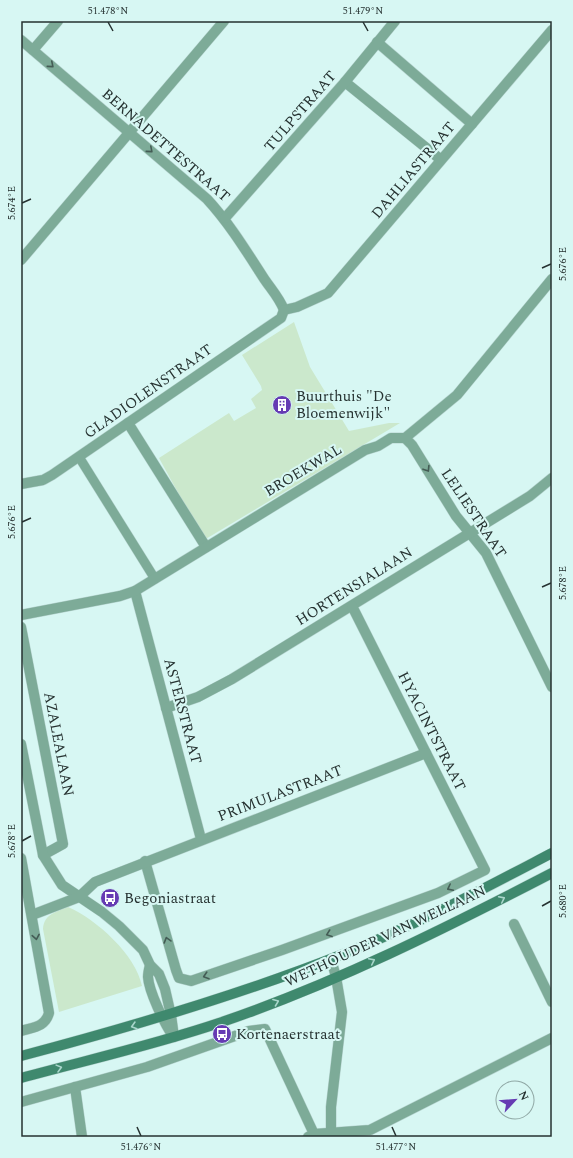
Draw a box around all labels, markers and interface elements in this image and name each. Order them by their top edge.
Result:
text: 51.478°N [88,3,128,19]
text: 51.479°N [343,3,383,19]
one-way arrow [46,61,54,68]
street label: TULPSTRAAT [259,66,342,157]
street label: BERNADETTESTRAAT [96,83,235,208]
street label: DAHLIASTRAAT [366,117,461,224]
one-way arrow [145,145,152,152]
text: 5.674°E [4,186,20,220]
text: 5.676°E [555,247,571,281]
street label: GLADIOLENSTRAAT [79,338,217,445]
place label: Buurthuis "De Bloemenwijk" [296,385,392,425]
building icon: Buurthuis "De Bloemenwijk" [271,394,293,416]
street label: BROEKWAL [260,438,346,503]
street label: LELIESTRAAT [435,464,512,563]
one-way arrow [422,465,430,472]
text: 5.676°E [4,505,20,539]
street label: HORTENSIALAAN [291,541,417,632]
text: 5.678°E [555,566,571,600]
street label: ASTERSTRAAT [157,656,208,767]
street label: HYACINTSTRAAT [392,668,472,795]
street label: AZALEALAAN [37,690,80,798]
street label: PRIMULASTRAAT [214,759,346,828]
text: 5.678°E [4,824,20,858]
street label: WETHOUDER VAN WELLAAN [281,880,490,993]
one-way arrow [447,883,454,890]
text: 5.680°E [555,884,571,918]
bus stop icon: Begoniastraat [99,887,121,909]
place label: Begoniastraat [124,887,216,910]
one-way arrow [497,896,505,904]
one-way arrow [325,929,332,937]
one-way arrow [31,934,40,941]
one-way arrow [163,937,172,944]
one-way arrow [368,958,375,966]
one-way arrow [202,971,209,979]
one-way arrow [272,998,279,1006]
one-way arrow [131,1021,138,1030]
bus stop icon: Kortenaerstraat [211,1023,233,1045]
place label: Kortenaerstraat [236,1023,340,1046]
one-way arrow [55,1064,62,1073]
north arrow [495,1080,535,1120]
text: N [514,1088,533,1104]
text: 51.476°N [121,1139,161,1155]
text: 51.477°N [376,1139,416,1155]

